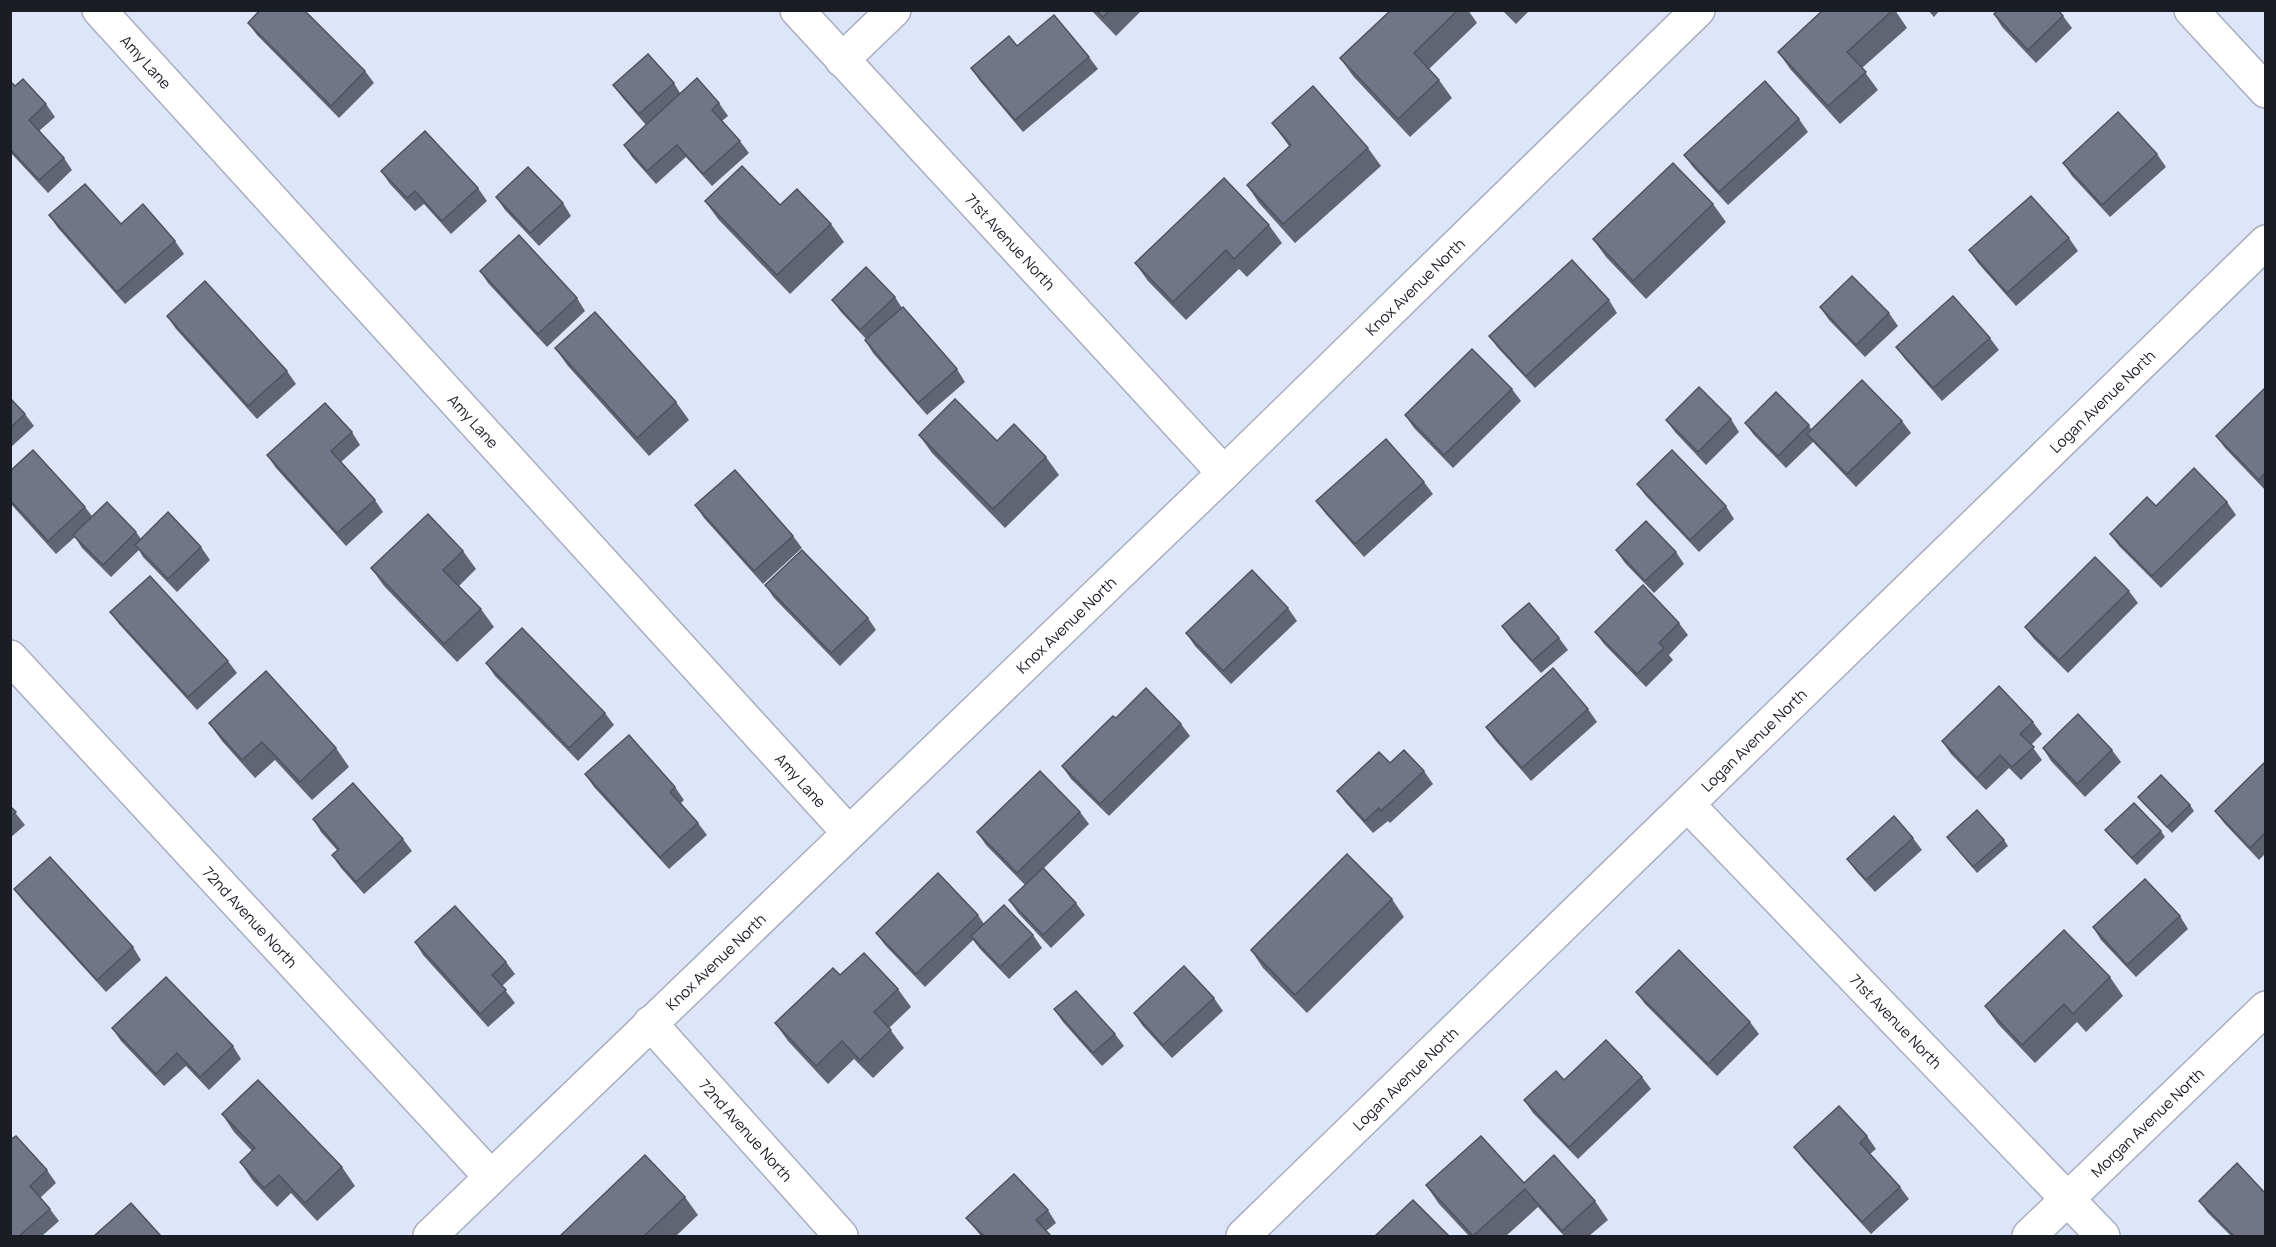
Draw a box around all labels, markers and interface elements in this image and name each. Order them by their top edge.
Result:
street label: Amy Lane [116,30,176,94]
street label: 71st Avenue North [961,189,1060,294]
street label: Knox Avenue North [1361,233,1469,340]
street label: Logan Avenue North [2045,345,2160,457]
street label: Amy Lane [443,389,504,453]
street label: Knox Avenue North [1011,572,1121,678]
street label: Logan Avenue North [1696,684,1811,796]
street label: Amy Lane [771,749,831,812]
street label: 72nd Avenue North [198,862,303,972]
street label: Knox Avenue North [661,908,770,1015]
street label: 71st Avenue North [1845,969,1947,1073]
street label: Logan Avenue North [1348,1022,1463,1135]
street label: Morgan Avenue North [2086,1063,2208,1182]
street label: 72nd Avenue North [695,1075,798,1186]

